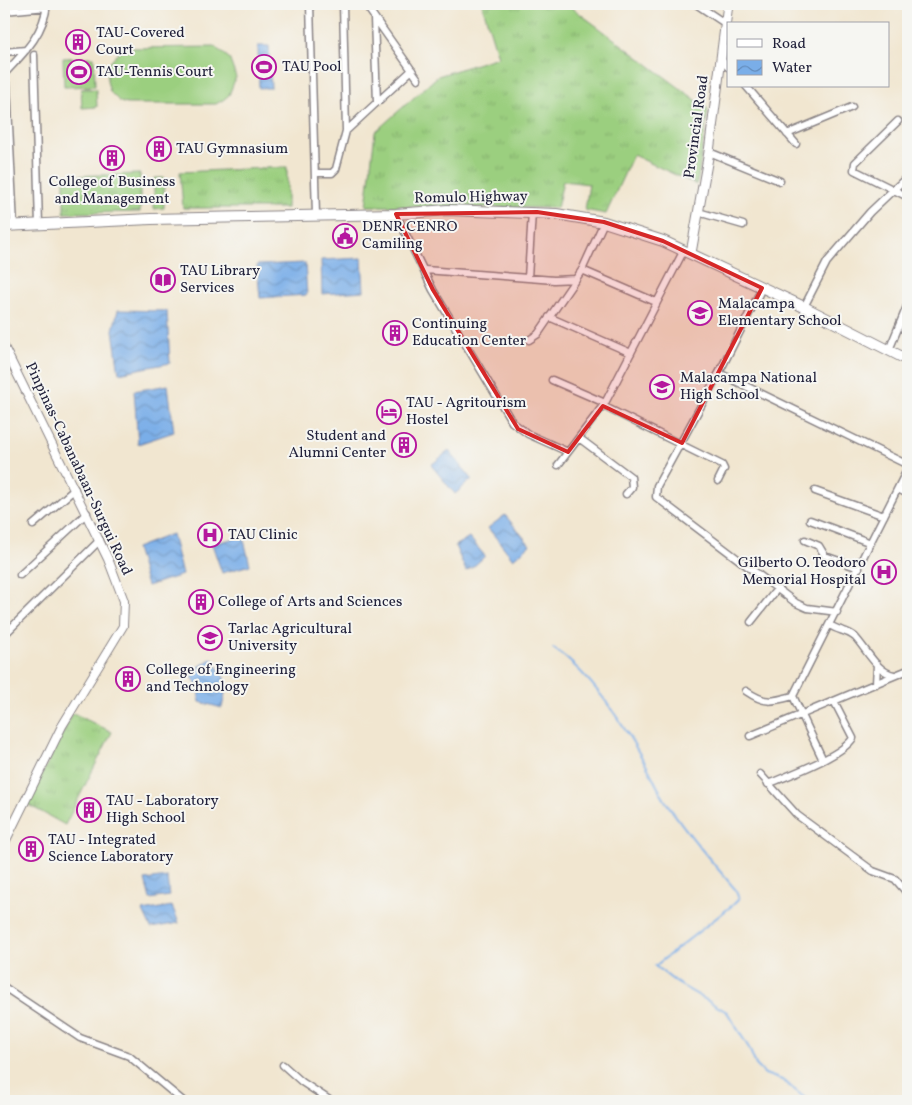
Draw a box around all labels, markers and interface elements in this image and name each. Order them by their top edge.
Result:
legend [727,22,890,88]
place label: TAU-Covered Court [96,23,185,61]
building icon: TAU-Covered Court [65,29,91,55]
text: Road [772,34,806,55]
sports icon: TAU Pool [251,54,277,80]
place label: TAU Pool [282,57,342,78]
text: Water [772,58,812,79]
sports icon: TAU-Tennis Court [66,59,92,85]
place label: TAU-Tennis Court [96,62,213,83]
street label: Provincial Road [679,74,715,180]
building icon: TAU Gymnasium [146,136,172,162]
place label: TAU Gymnasium [176,139,288,160]
building icon: College of Business and Management [99,145,125,171]
place label: College of Business and Management [49,172,175,210]
street label: Romulo Highway [414,187,528,209]
place label: DENR CENRO Camiling [362,217,458,255]
public building icon: DENR CENRO Camiling [332,223,358,249]
place label: TAU Library Services [180,261,260,299]
library icon: TAU Library Services [150,267,176,293]
place label: Malacampa Elementary School [718,294,841,332]
school or university icon: Malacampa Elementary School [687,300,713,326]
place label: Continuing Education Center [412,314,526,352]
building icon: Continuing Education Center [382,320,408,346]
street label: Pinpinas-Cabanabaan-Surgui Road [19,359,137,579]
place label: Malacampa National High School [680,368,817,406]
school or university icon: Malacampa National High School [649,374,675,400]
place label: TAU - Agritourism Hostel [406,393,527,431]
hotel icon: TAU - Agritourism Hostel [376,399,402,425]
place label: Student and Alumni Center [288,426,386,464]
building icon: Student and Alumni Center [391,432,417,458]
hospital icon: TAU Clinic [197,522,223,548]
place label: TAU Clinic [228,525,298,546]
place label: Gilberto O. Teodoro Memorial Hospital [738,553,866,591]
hospital icon: Gilberto O. Teodoro Memorial Hospital [871,559,897,585]
building icon: College of Arts and Sciences [188,589,214,615]
place label: College of Arts and Sciences [218,592,402,613]
place label: Tarlac Agricultural University [228,619,352,657]
school or university icon: Tarlac Agricultural University [197,625,223,651]
place label: College of Engineering and Technology [146,660,296,698]
building icon: College of Engineering and Technology [115,666,141,692]
place label: TAU - Laboratory High School [106,791,219,829]
building icon: TAU - Laboratory High School [76,797,102,823]
place label: TAU - Integrated Science Laboratory [48,830,173,868]
building icon: TAU - Integrated Science Laboratory [18,836,44,862]

